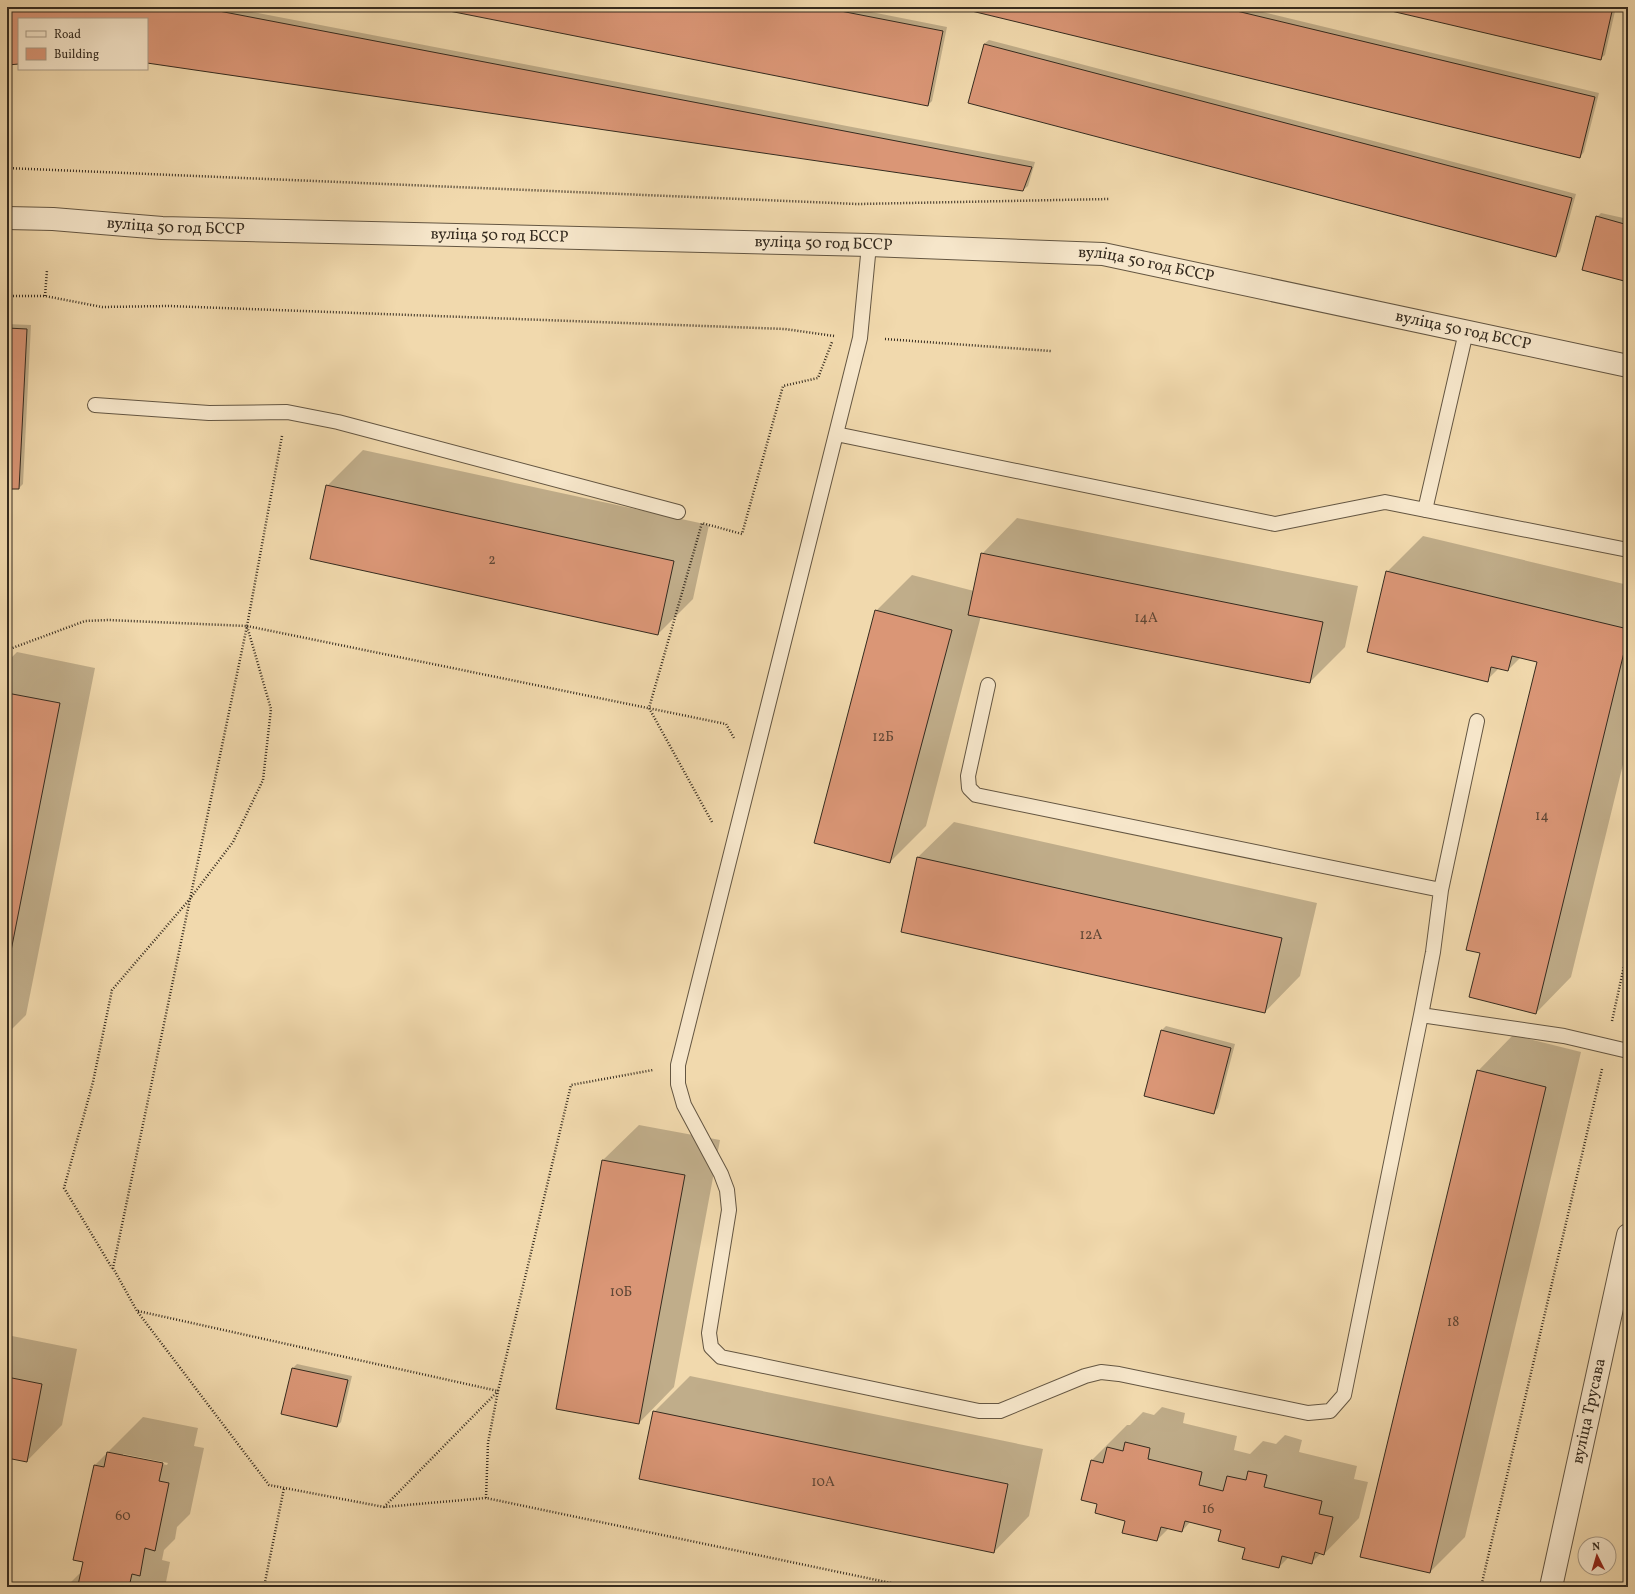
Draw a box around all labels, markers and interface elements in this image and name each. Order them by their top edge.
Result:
legend [18,18,148,70]
text: Road [54,27,81,43]
text: Building [54,47,99,63]
street label: вуліца 50 год БССР [106,212,245,241]
street label: вуліца 50 год БССР [430,223,569,249]
street label: вуліца 50 год БССР [754,231,893,257]
street label: вуліца 50 год БССР [1078,242,1216,288]
street label: вуліца 50 год БССР [1393,306,1533,356]
house number: 2 [488,551,496,570]
house number: 14А [1134,609,1158,628]
house number: 12Б [872,728,894,747]
house number: 14 [1535,807,1549,826]
house number: 12А [1080,926,1103,945]
house number: 10Б [610,1283,632,1302]
house number: 18 [1447,1313,1459,1332]
street label: вуліца Трусава [1567,1356,1612,1466]
house number: 10А [811,1473,835,1492]
house number: 16 [1202,1500,1214,1519]
house number: 60 [115,1507,131,1526]
north arrow [1577,1536,1617,1576]
text: N [1592,1540,1601,1555]

